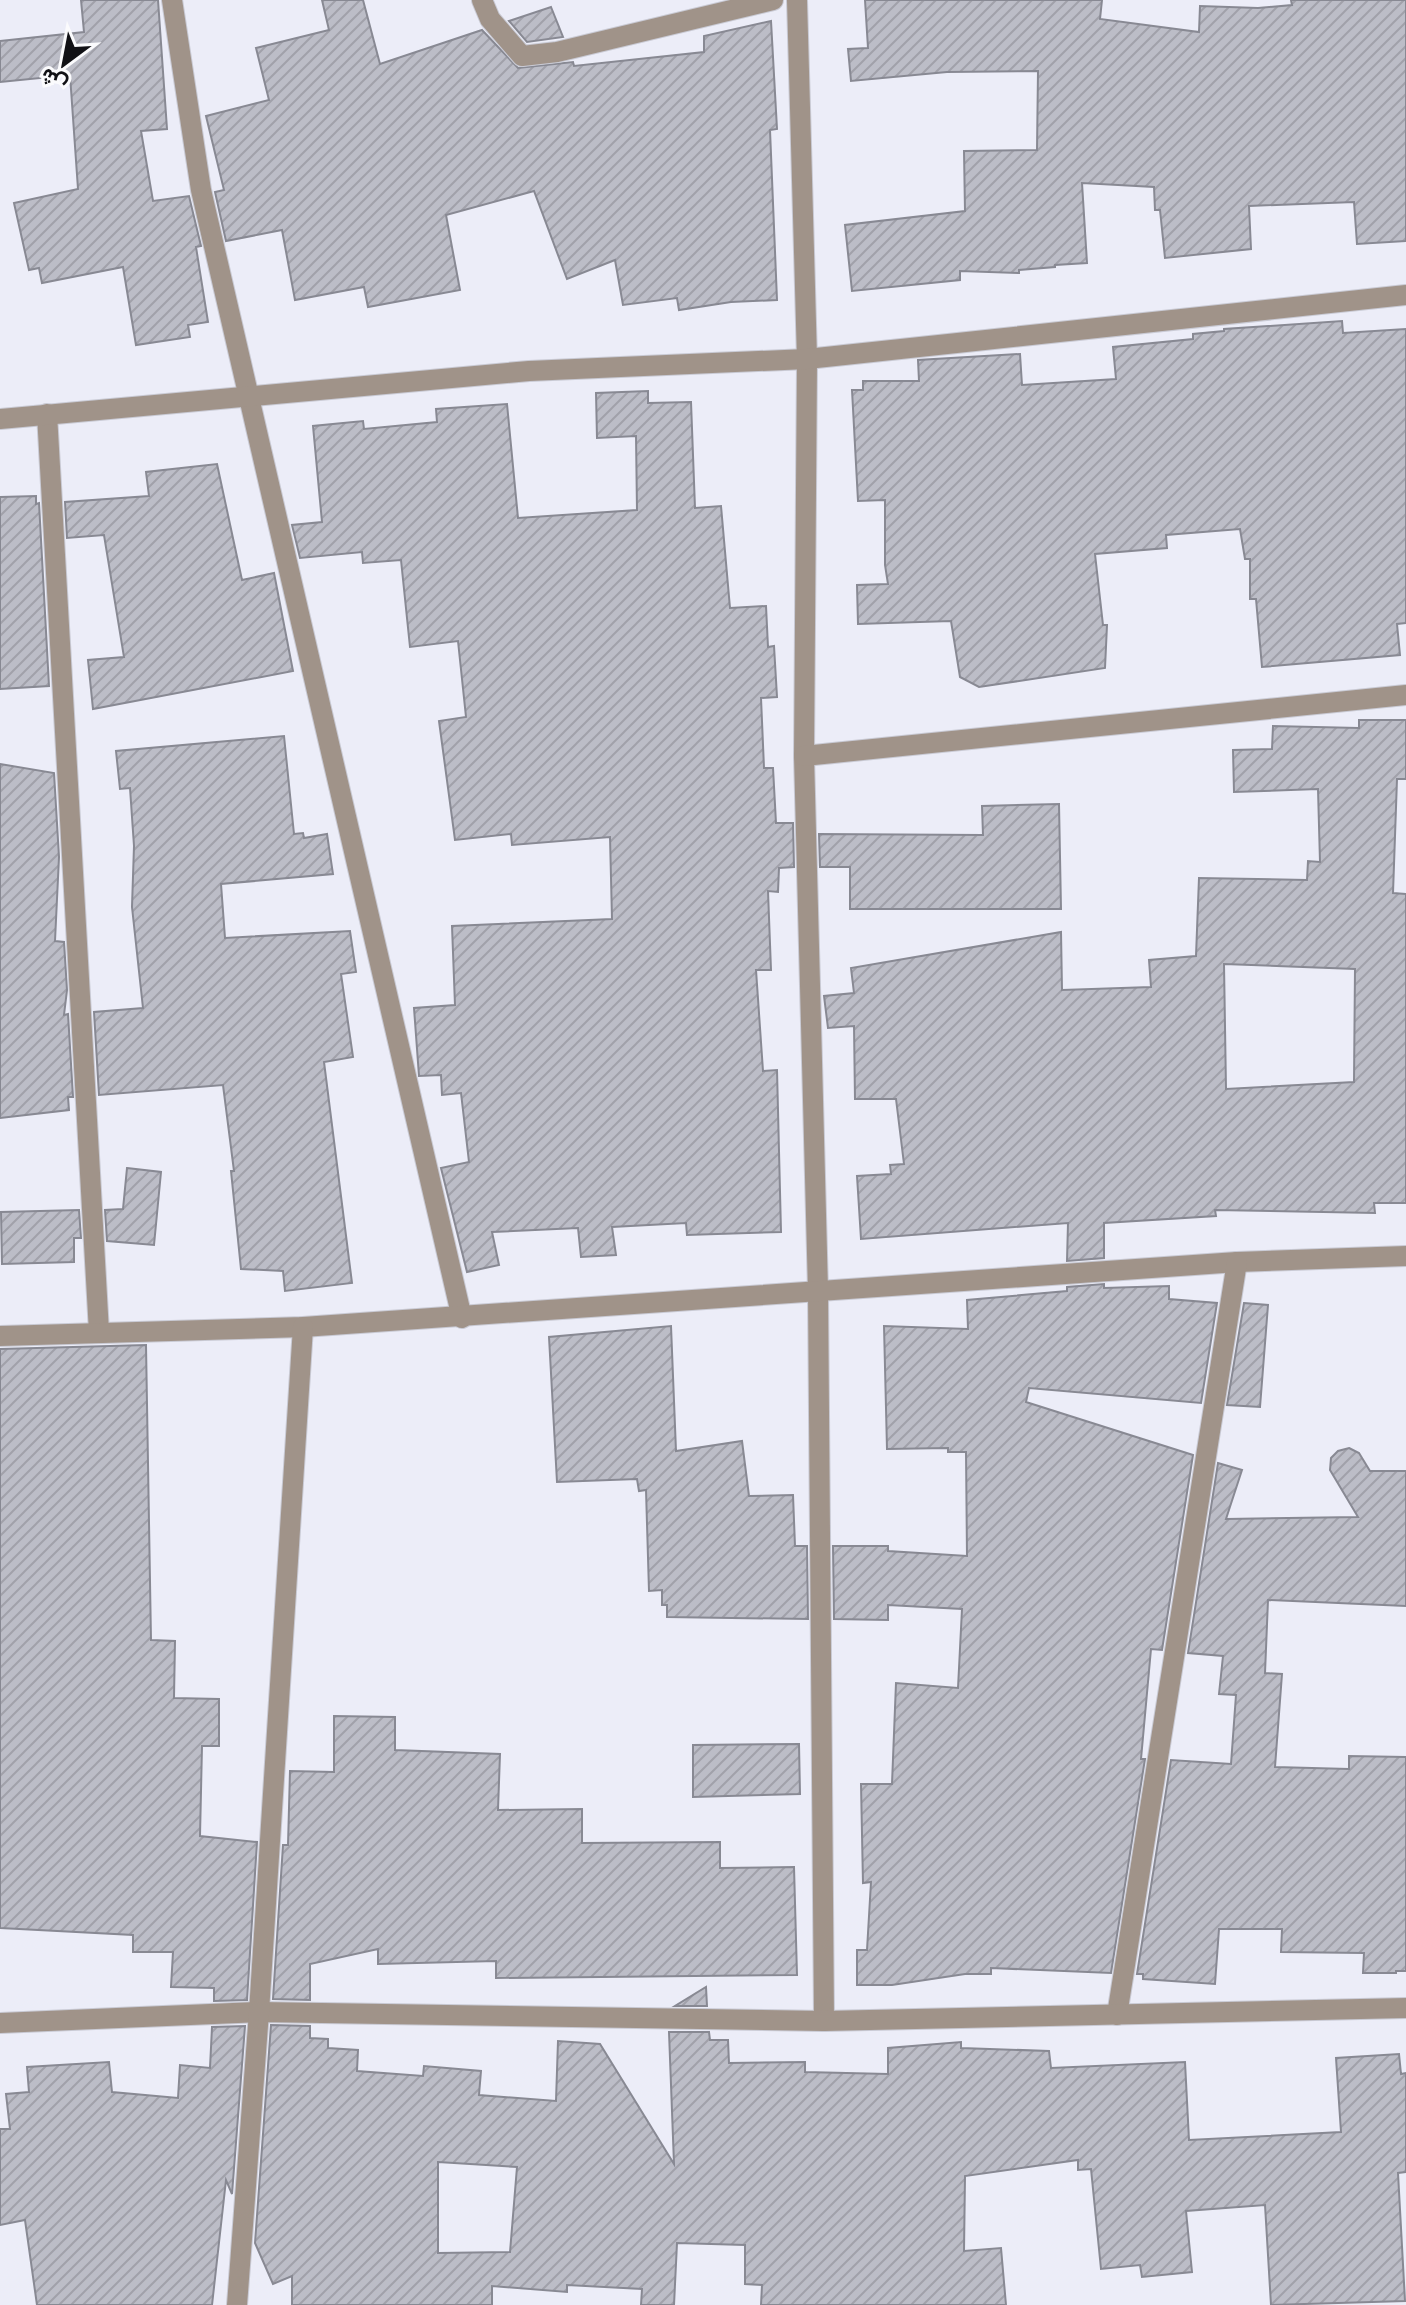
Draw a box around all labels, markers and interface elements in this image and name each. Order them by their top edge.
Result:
north arrow [24,24,104,104]
text: ش [35,61,73,100]

